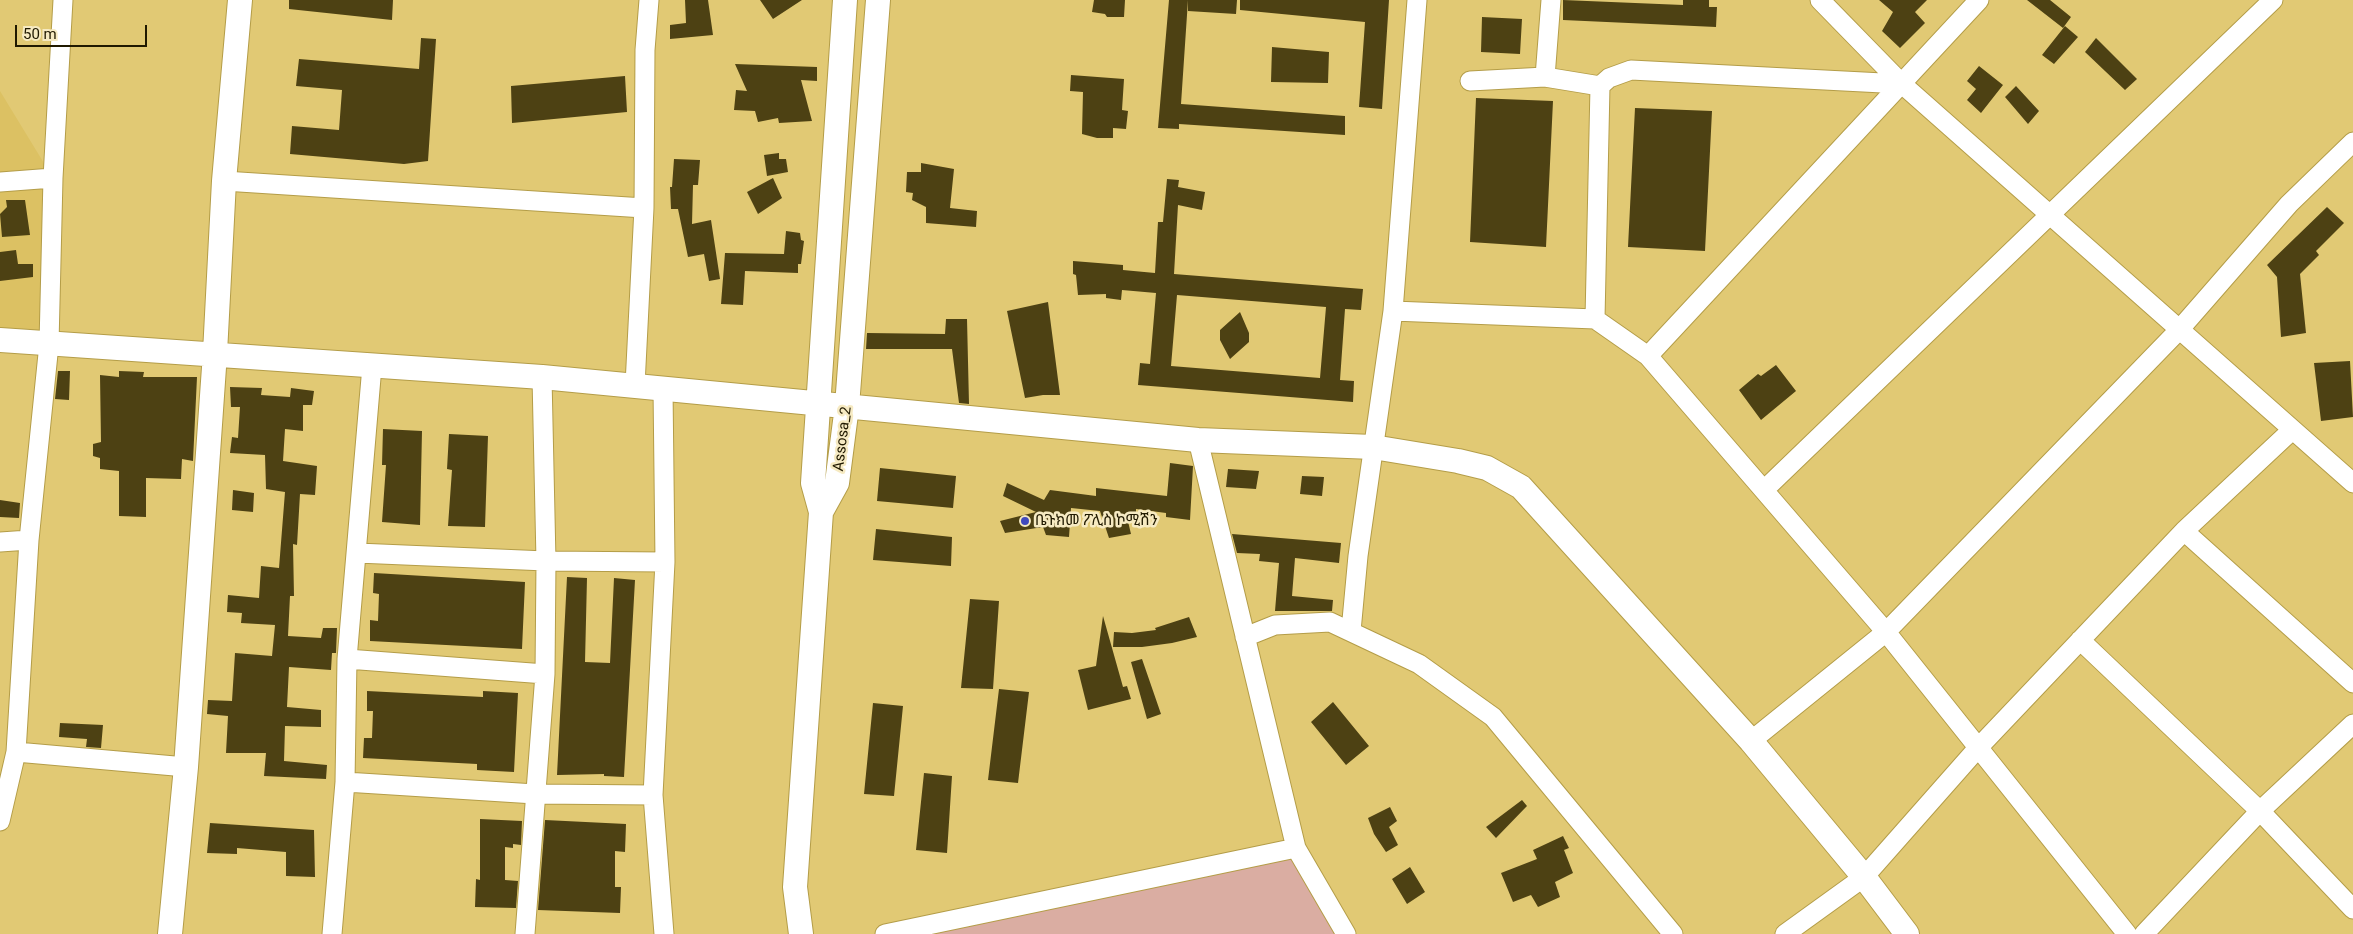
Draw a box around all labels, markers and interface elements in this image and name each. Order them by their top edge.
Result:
scale bar [18,15,150,47]
text: 50 m [23,25,57,43]
street label: Assosa_2 [830,406,856,472]
place label: ቤጉክመ ፖሊስ ኮሚሽን [1035,512,1158,530]
marker: ቤጉክመ ፖሊስ ኮሚሽን [1019,515,1031,527]

